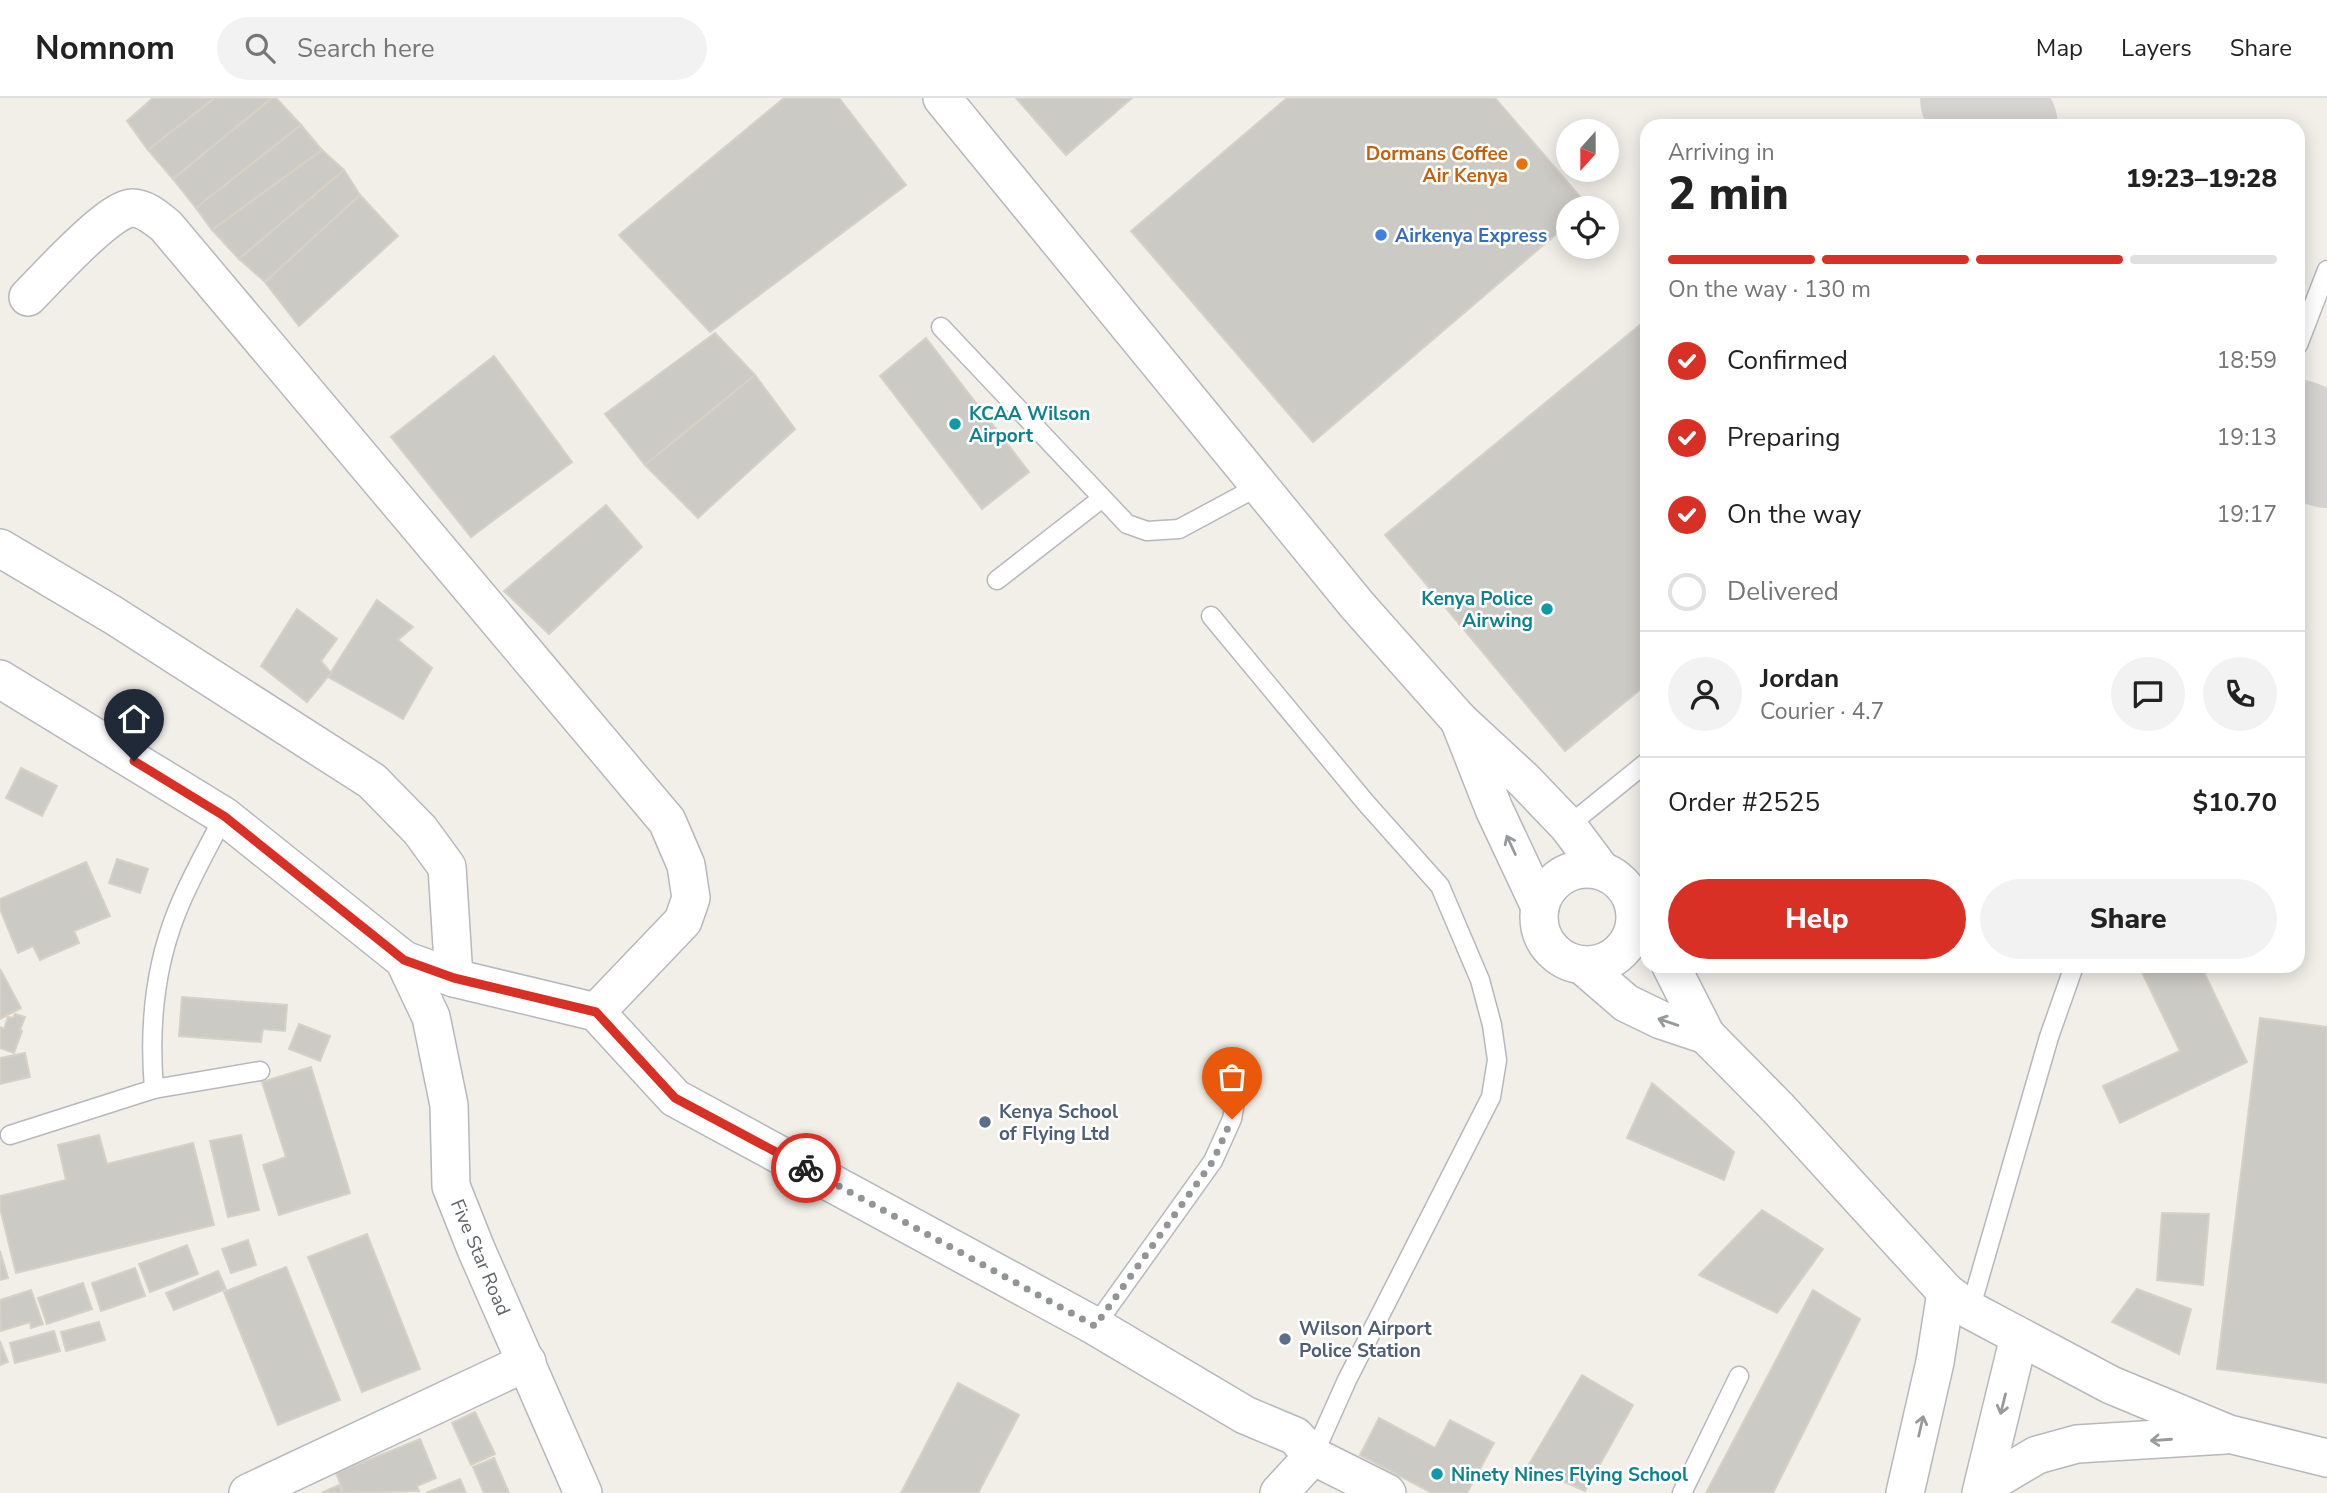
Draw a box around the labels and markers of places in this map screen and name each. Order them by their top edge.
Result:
place label: Dormans Coffee Air Kenya [1366,141,1508,189]
marker: Dormans Coffee Air Kenya [1514,156,1530,172]
place label: Airkenya Express [1395,223,1547,249]
marker: Airkenya Express [1373,227,1389,243]
place label: KCAA Wilson Airport [969,401,1090,449]
marker: KCAA Wilson Airport [947,416,963,432]
place label: Kenya Police Airwing [1421,586,1533,634]
marker: Kenya Police Airwing [1539,601,1555,617]
pin [104,689,164,761]
pin [1202,1047,1262,1119]
place label: Kenya School of Flying Ltd [999,1099,1118,1147]
marker: Kenya School of Flying Ltd [977,1114,993,1130]
place label: Wilson Airport Police Station [1299,1316,1432,1364]
marker: Wilson Airport Police Station [1277,1331,1293,1347]
place label: Ninety Nines Flying School [1451,1462,1688,1488]
marker: Ninety Nines Flying School [1429,1466,1445,1482]

